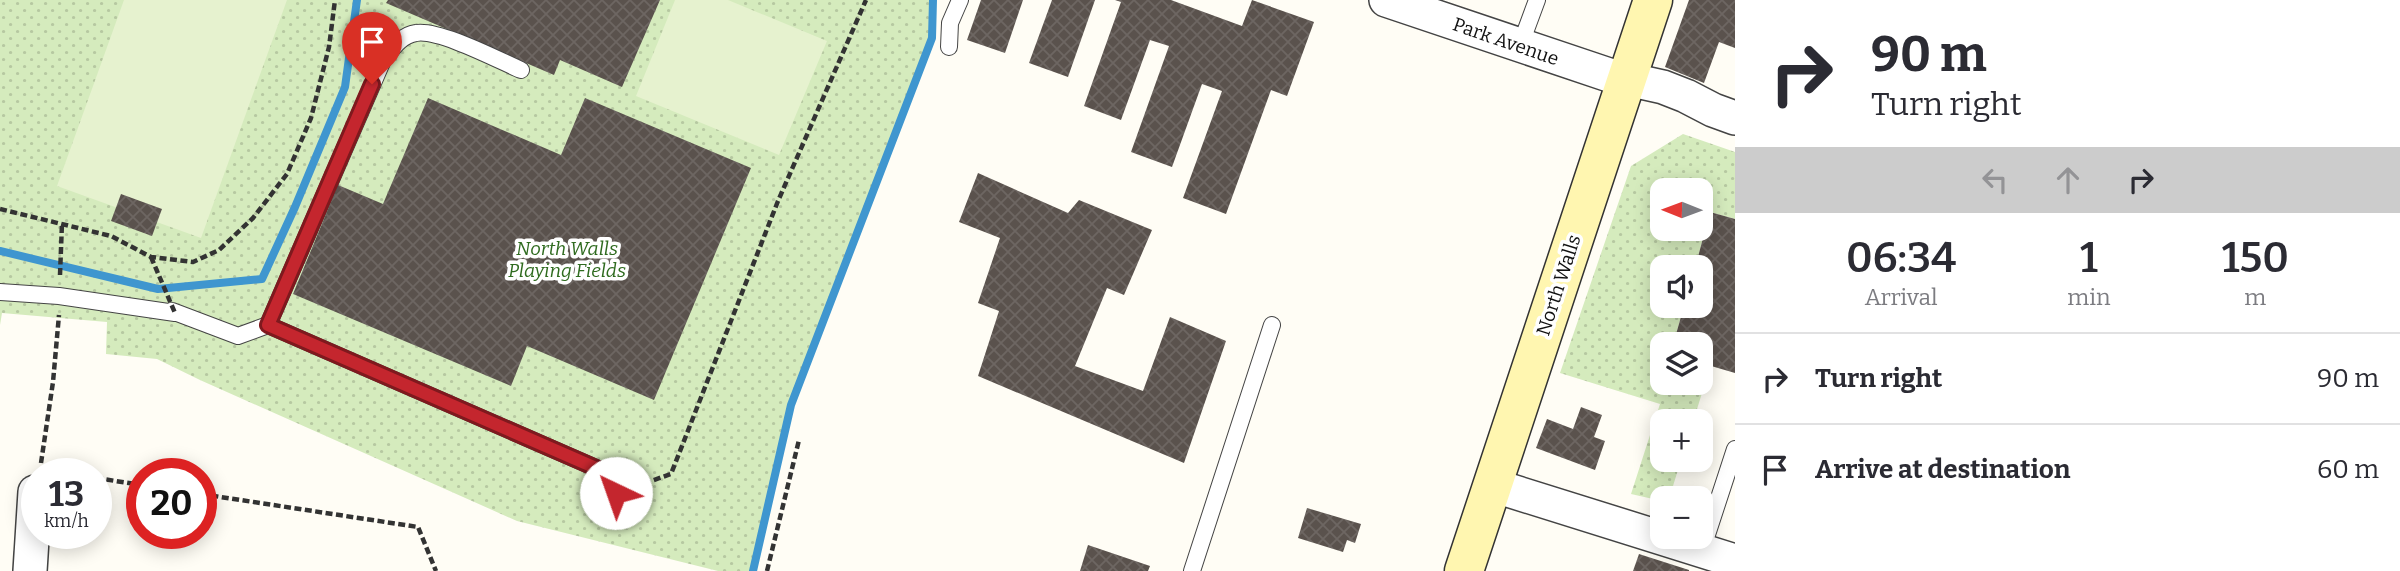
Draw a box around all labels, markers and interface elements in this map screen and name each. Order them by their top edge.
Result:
pin [342,12.0,402,84]
street label: Park Avenue [1450,13,1562,70]
icon: arrive [353,23,391,61]
text: 90 m [1871,25,1987,84]
icon: right [1756,28,1847,119]
text: Turn right [1871,85,2022,123]
icon: left [1976,161,2014,199]
icon: ahead [2049,161,2087,199]
icon: right [2122,161,2160,199]
north arrow [1650,178,1713,242]
map controls [1650,178,1713,549]
street label: North Walls [1531,232,1586,338]
text: 06:34 [1846,233,1956,283]
text: 1 [2080,233,2098,283]
text: 150 [2222,233,2289,283]
park label: North Walls Playing Fields [508,237,626,282]
button: sound [1650,255,1713,318]
text: Arrival [1865,283,1938,311]
text: min [2067,283,2111,311]
text: m [2244,283,2266,311]
button: layers [1650,332,1713,395]
icon: right [1756,360,1794,398]
text: Turn right [1815,363,1942,394]
text: 90 m [2317,363,2379,394]
button: + [1650,409,1713,472]
icon: arrive [1756,451,1794,489]
text: Arrive at destination [1815,454,2070,485]
text: 60 m [2317,454,2379,485]
position arrow [579,456,653,530]
speed limit sign: 20 [126,458,217,549]
text: 13 [49,473,84,515]
button: − [1650,486,1713,549]
text: km/h [44,510,89,532]

